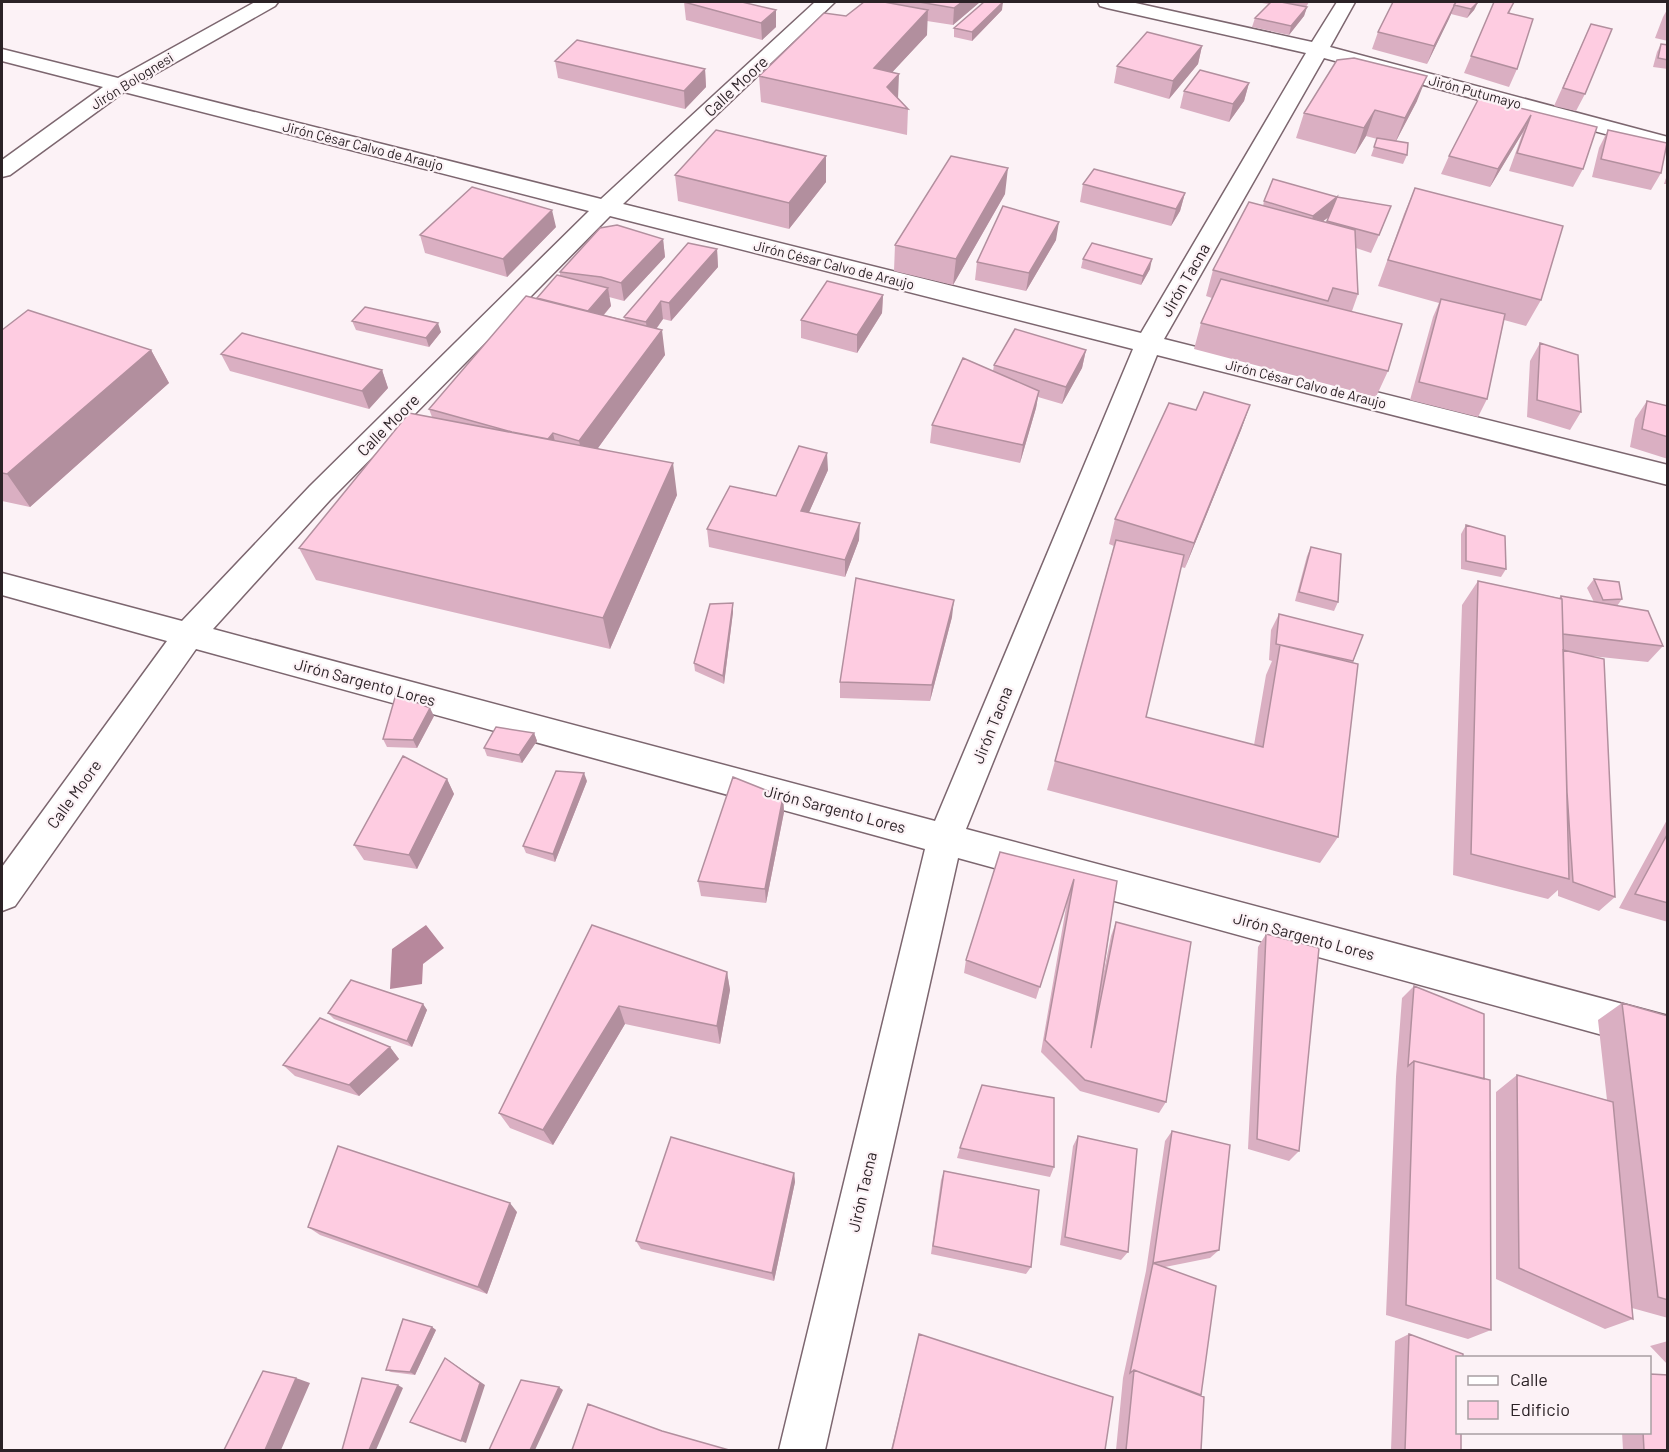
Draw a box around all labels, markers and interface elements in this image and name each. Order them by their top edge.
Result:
street label: Jirón Bolognesi [87,48,176,113]
street label: Calle Moore [700,51,771,120]
street label: Jirón Putumayo [1427,71,1523,112]
street label: Jirón César Calvo de Araujo [281,117,445,174]
street label: Jirón César Calvo de Araujo [752,236,916,293]
street label: Jirón Tacna [1156,240,1213,320]
street label: Jirón César Calvo de Araujo [1224,355,1388,412]
street label: Calle Moore [353,390,423,460]
street label: Jirón Sargento Lores [292,654,438,710]
street label: Jirón Tacna [967,683,1016,766]
street label: Calle Moore [42,756,105,832]
street label: Jirón Sargento Lores [762,781,908,837]
street label: Jirón Sargento Lores [1231,908,1377,964]
street label: Jirón Tacna [843,1150,880,1234]
legend [1456,1356,1651,1434]
text: Calle [1510,1368,1548,1390]
text: Edificio [1510,1398,1570,1420]

